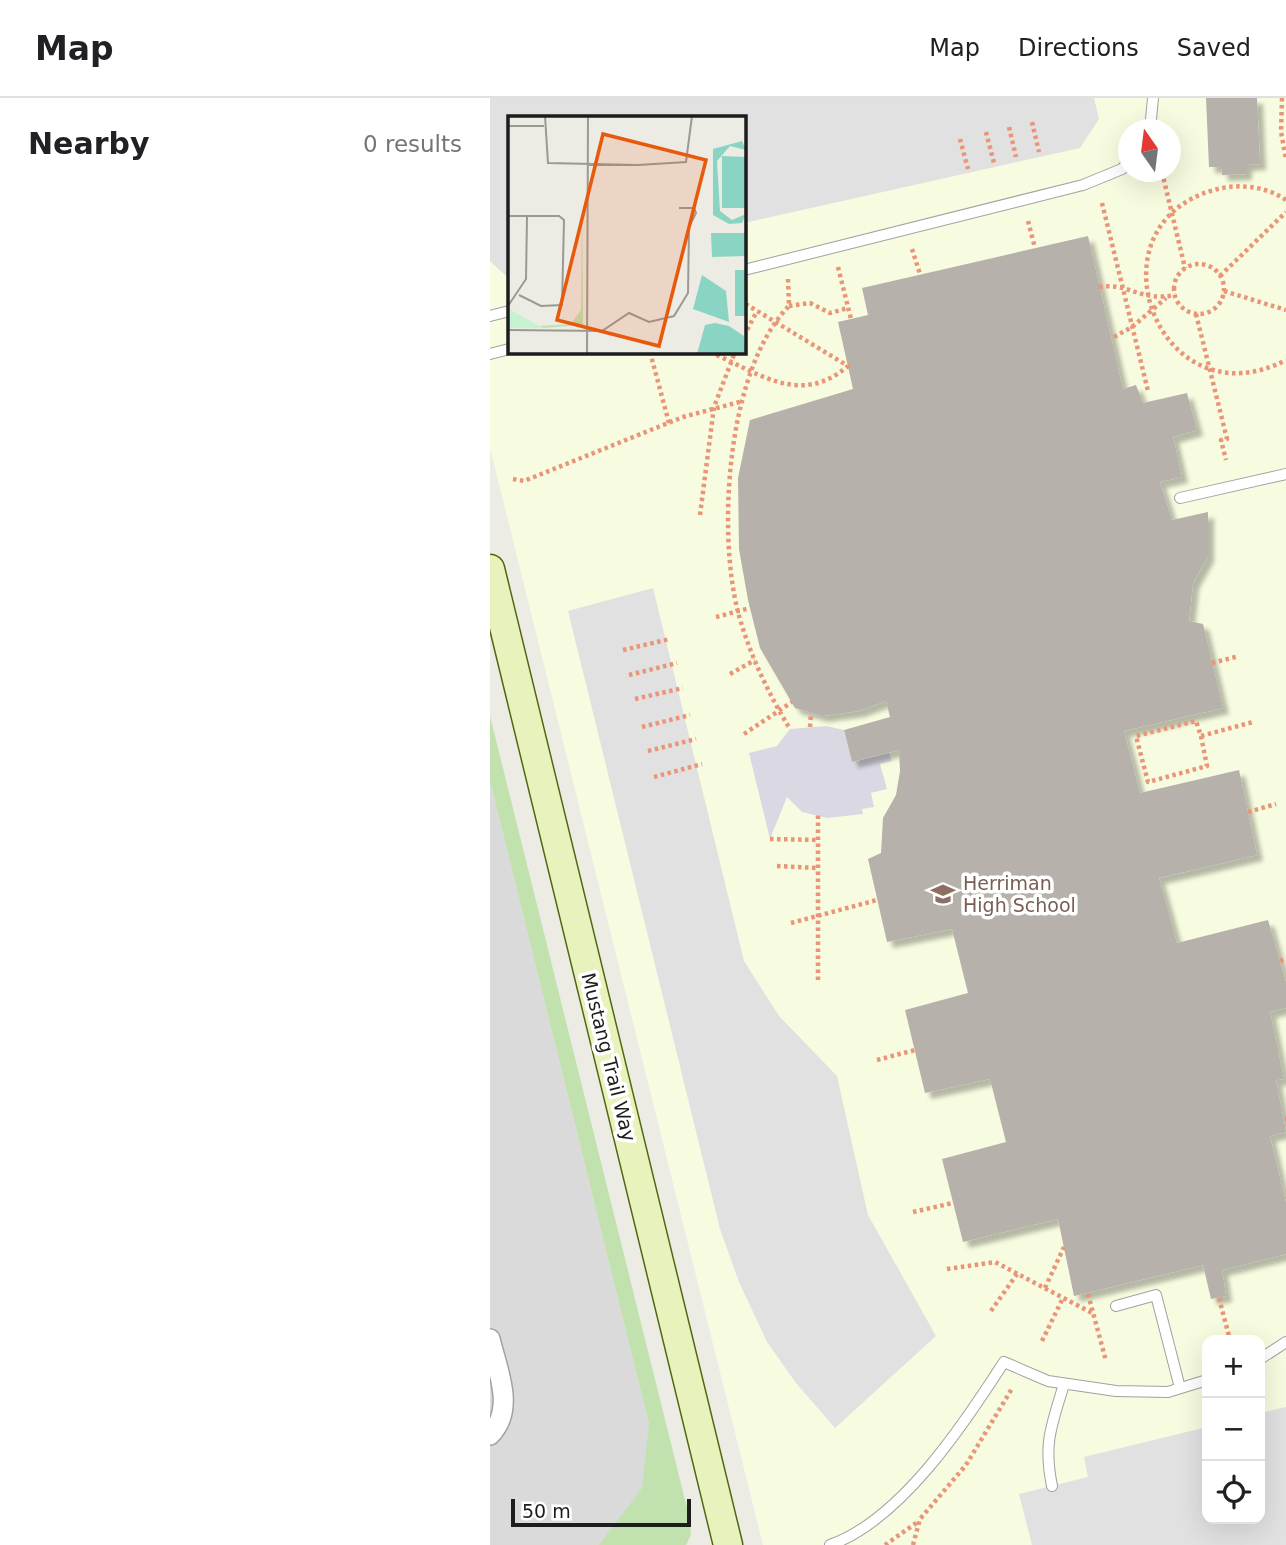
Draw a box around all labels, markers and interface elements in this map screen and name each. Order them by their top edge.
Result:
text: Map [35,29,114,68]
text: Map [929,34,980,62]
text: Directions [1018,34,1139,62]
text: Saved [1177,34,1251,62]
inset map [508,116,746,354]
north arrow [1118,119,1181,182]
text: Nearby [28,126,150,161]
text: 0 results [363,131,462,157]
place label: Herriman High School [963,872,1076,916]
school or university icon: Herriman High School [929,880,957,908]
street label: Mustang Trail Way [577,970,641,1144]
map controls [1202,1335,1265,1524]
button: + [1202,1335,1265,1398]
button: − [1202,1398,1265,1461]
button: locate [1202,1461,1265,1524]
scale bar [511,1496,691,1528]
text: 50 m [522,1500,571,1522]

